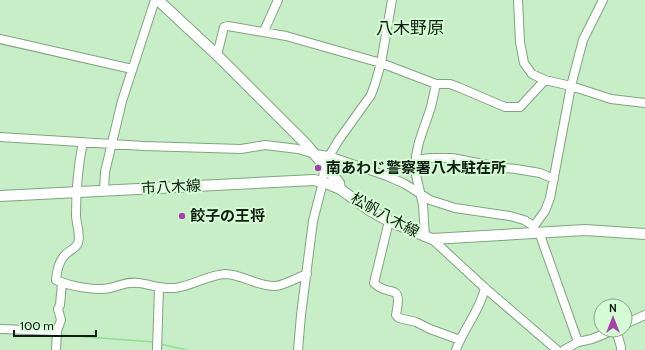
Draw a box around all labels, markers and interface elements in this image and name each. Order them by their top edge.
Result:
district label: 八木野原 [376,18,444,38]
place label: 南あわじ警察署八木駐在所 [326,159,506,177]
marker: 南あわじ警察署八木駐在所 [313,163,323,173]
street label: 市八木線 [141,176,201,198]
street label: 松帆八木線 [348,189,422,241]
place label: 餃子の王将 [190,207,265,225]
marker: 餃子の王将 [177,211,187,221]
north arrow [593,298,633,338]
text: N [609,301,617,315]
scale bar [14,312,96,338]
text: 100 m [20,318,54,333]

